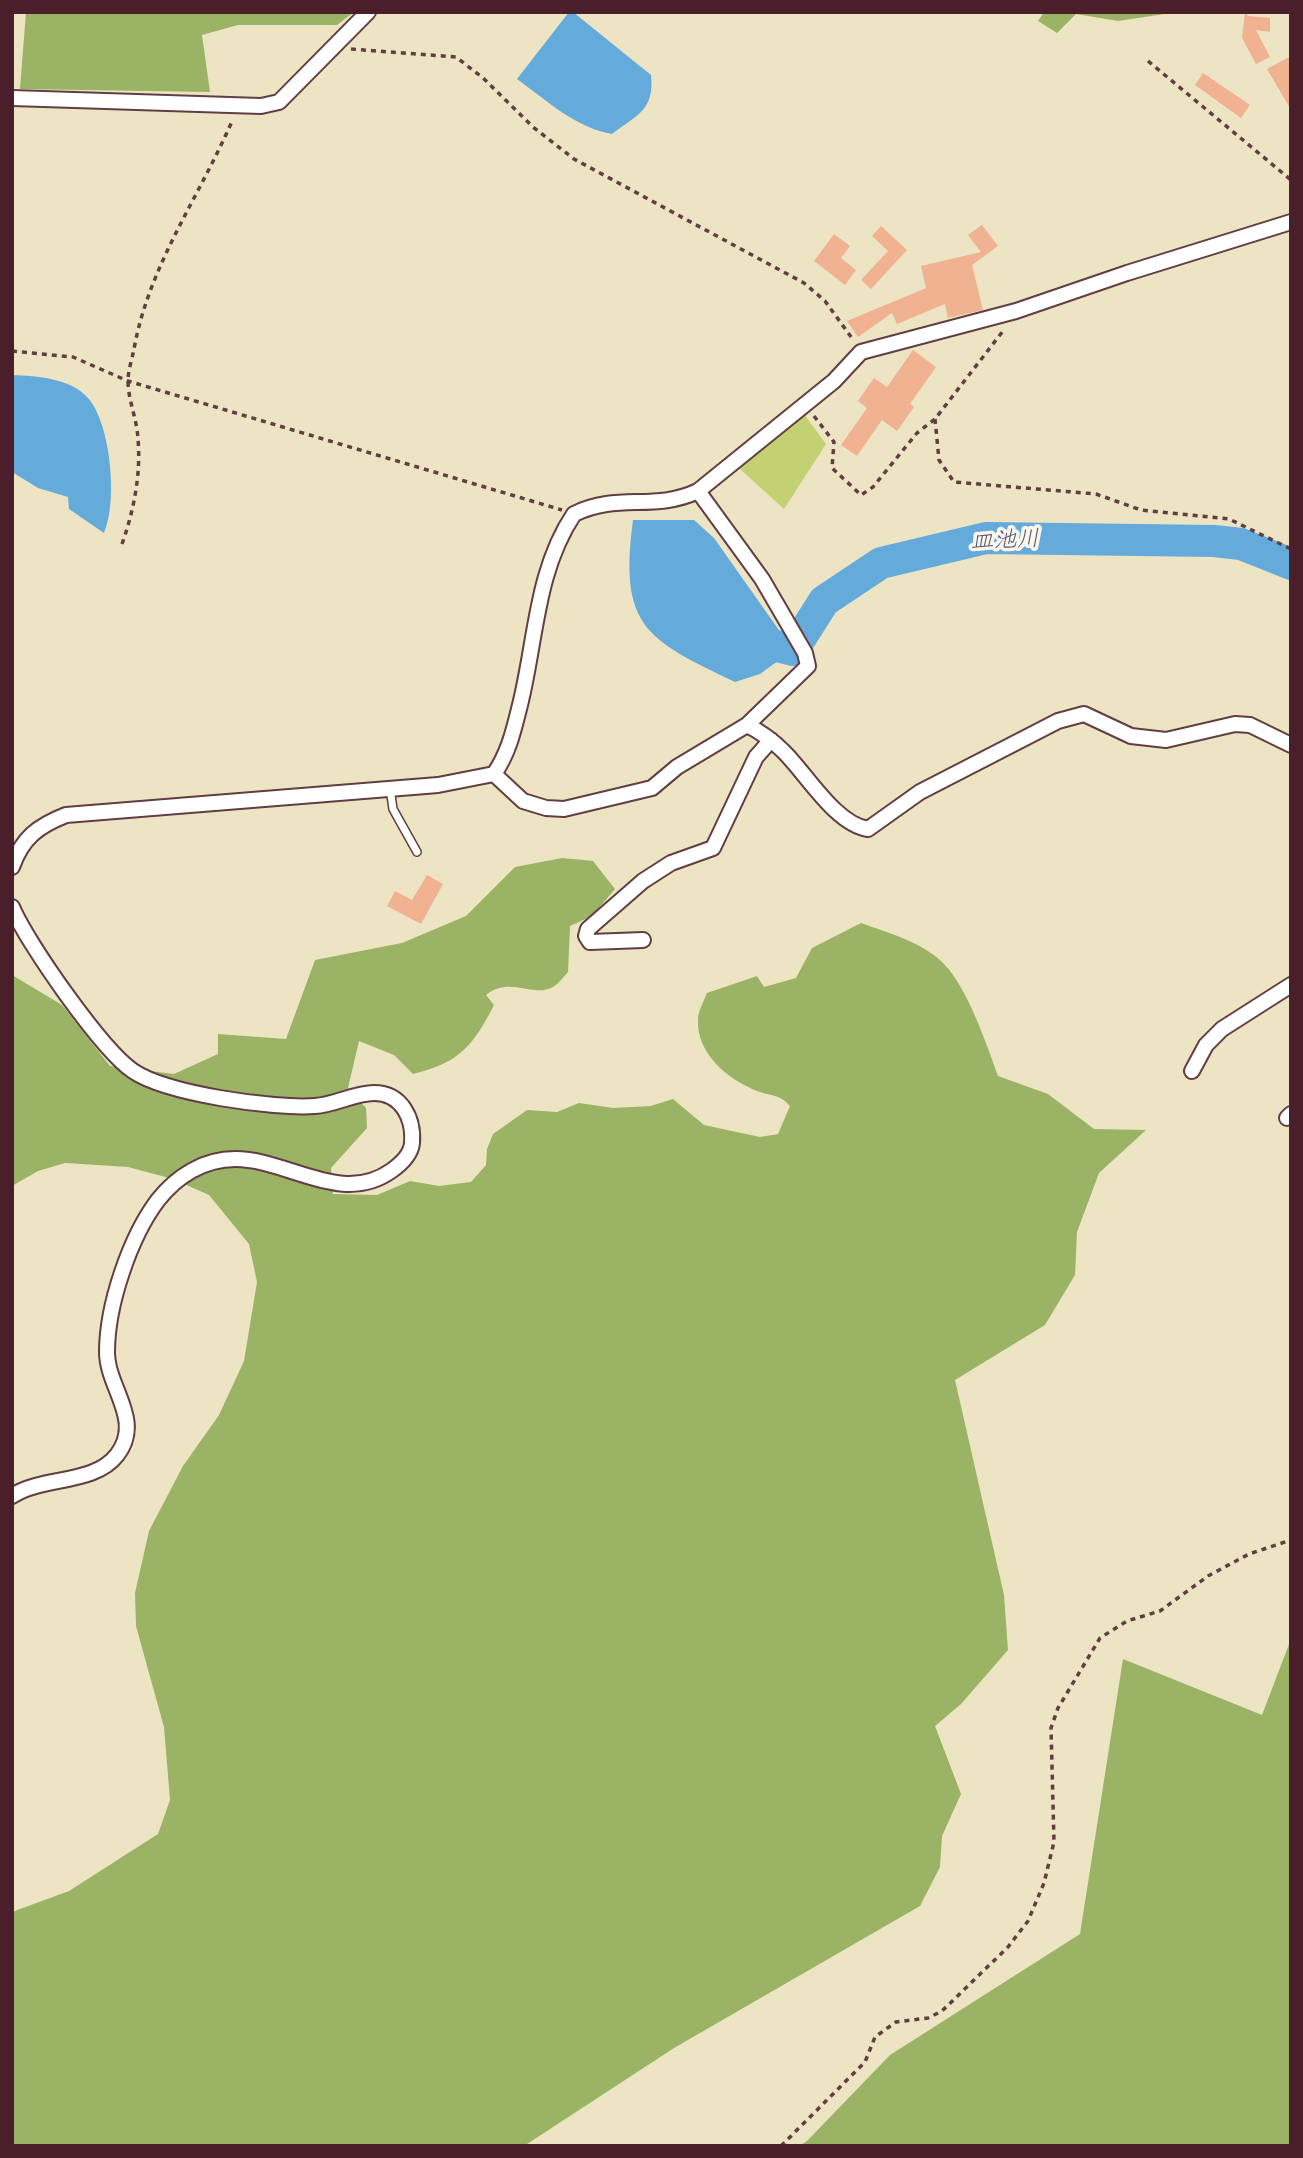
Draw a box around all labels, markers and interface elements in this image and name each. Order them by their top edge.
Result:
water label: 皿池川 [970,525,1040,557]

